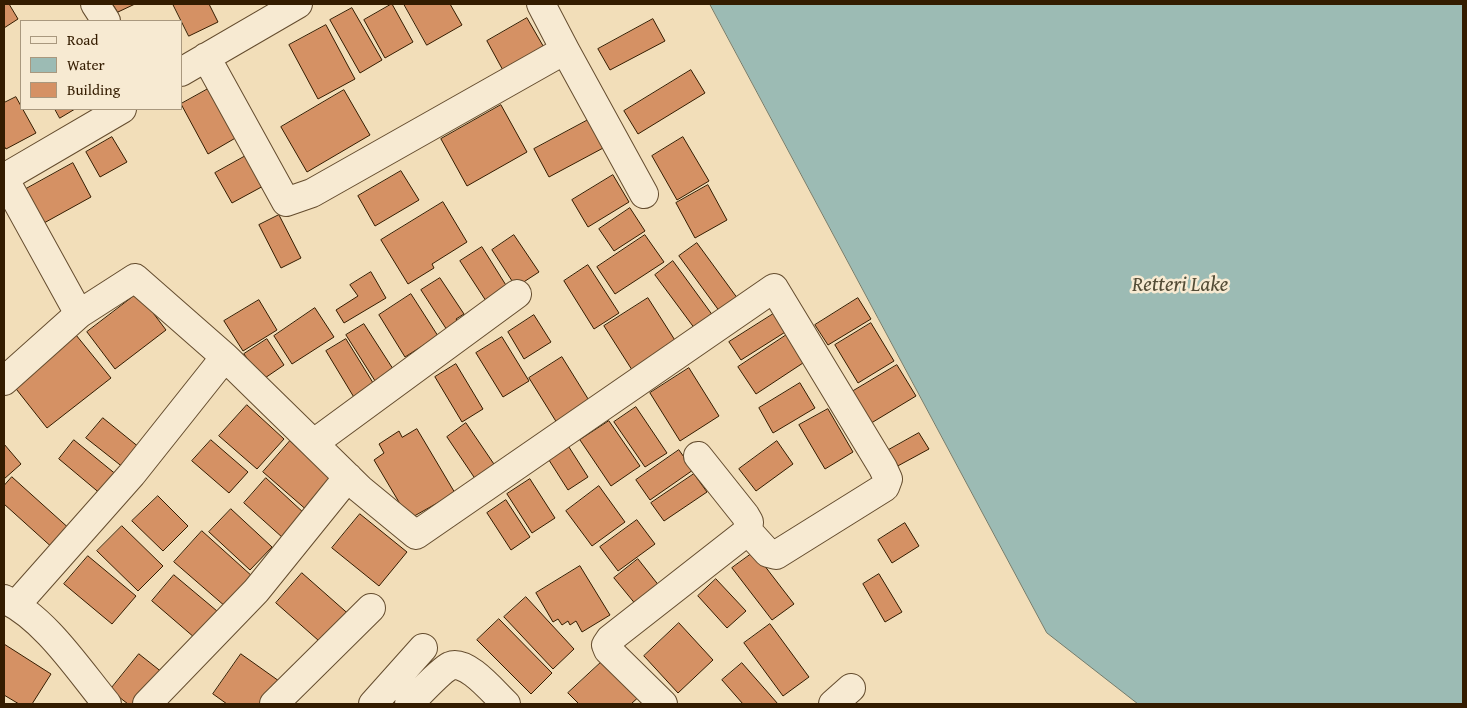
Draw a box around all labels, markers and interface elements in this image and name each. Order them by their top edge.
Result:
legend [20,20,182,110]
text: Road [67,29,98,50]
text: Water [67,54,105,75]
text: Building [67,79,120,100]
water label: Retteri Lake [1132,273,1228,299]

